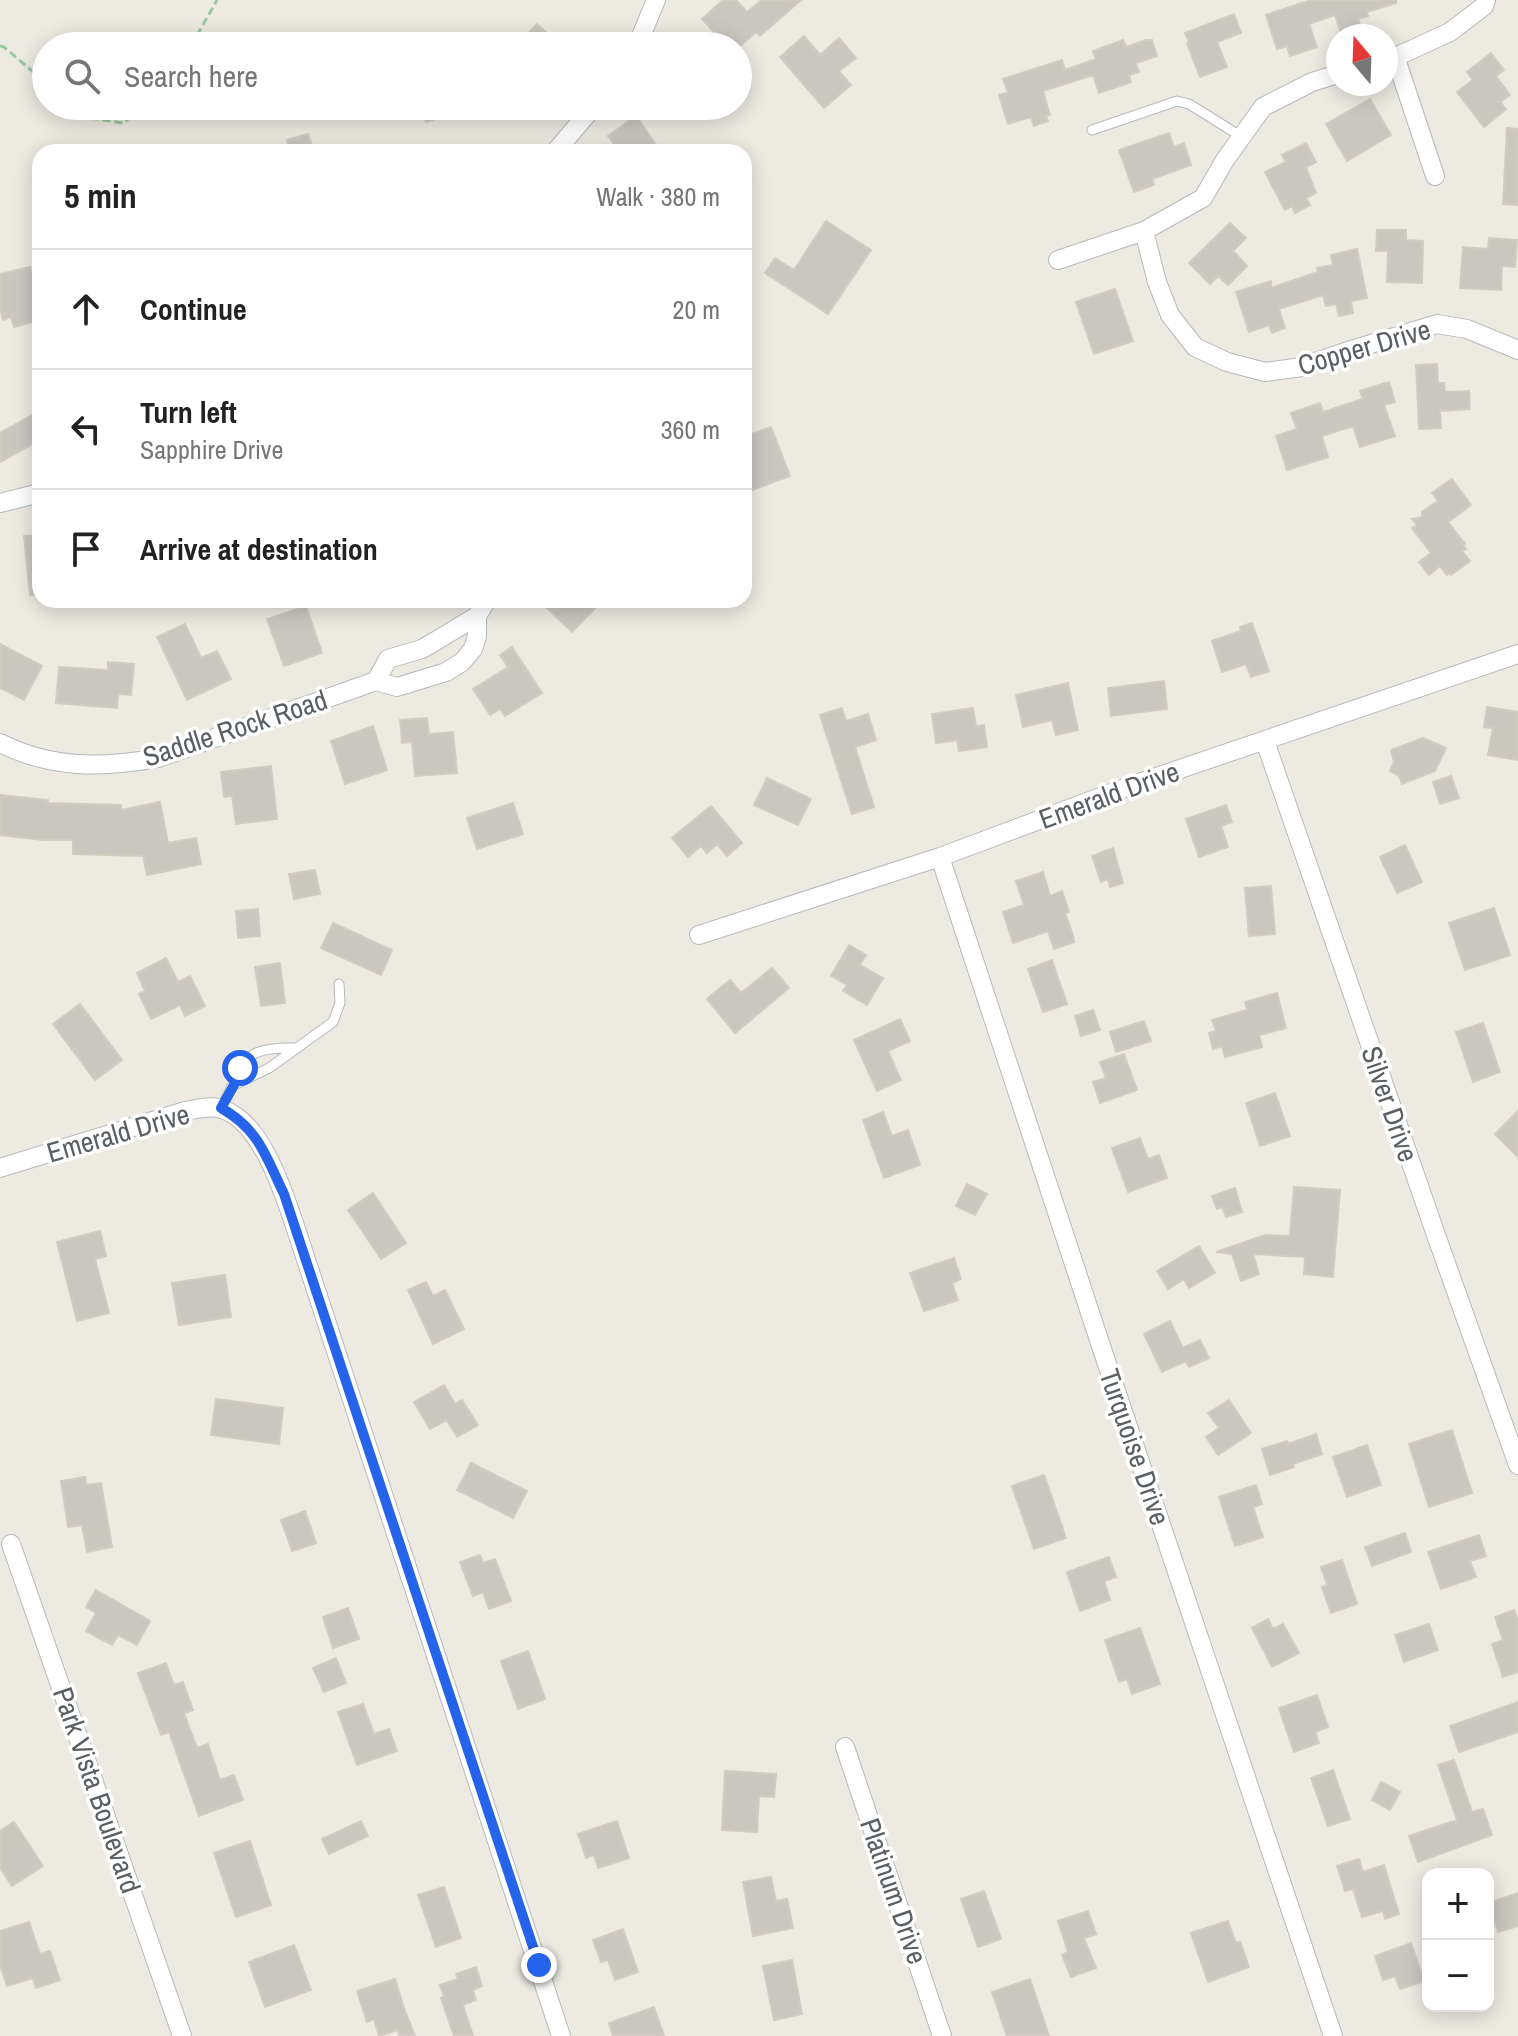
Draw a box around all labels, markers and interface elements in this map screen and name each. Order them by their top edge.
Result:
north arrow [1326,24,1398,96]
search box [32,32,752,120]
icon: search [60,54,104,98]
text: Search here [124,56,258,96]
text: 5 min [64,173,137,219]
text: Walk · 380 m [596,179,720,214]
icon: ahead [64,287,108,331]
text: Continue [140,289,247,329]
text: 20 m [673,292,720,327]
street label: Copper Drive [1293,310,1435,384]
text: Turn left [140,392,237,432]
icon: left [64,407,108,451]
text: 360 m [661,412,720,447]
text: Sapphire Drive [140,432,283,467]
icon: arrive [64,527,108,571]
text: Arrive at destination [140,529,378,569]
street label: Saddle Rock Road [138,680,332,776]
street label: Emerald Drive [1034,752,1184,838]
street label: Silver Drive [1353,1041,1427,1167]
route start [222,1050,258,1086]
street label: Emerald Drive [42,1095,194,1171]
street label: Turquoise Drive [1091,1364,1179,1530]
street label: Park Vista Boulevard [44,1682,150,1898]
street label: Platinum Drive [851,1813,937,1969]
map controls [1422,1868,1494,2012]
button: + [1422,1868,1494,1940]
button: − [1422,1940,1494,2012]
route end [521,1947,557,1983]

